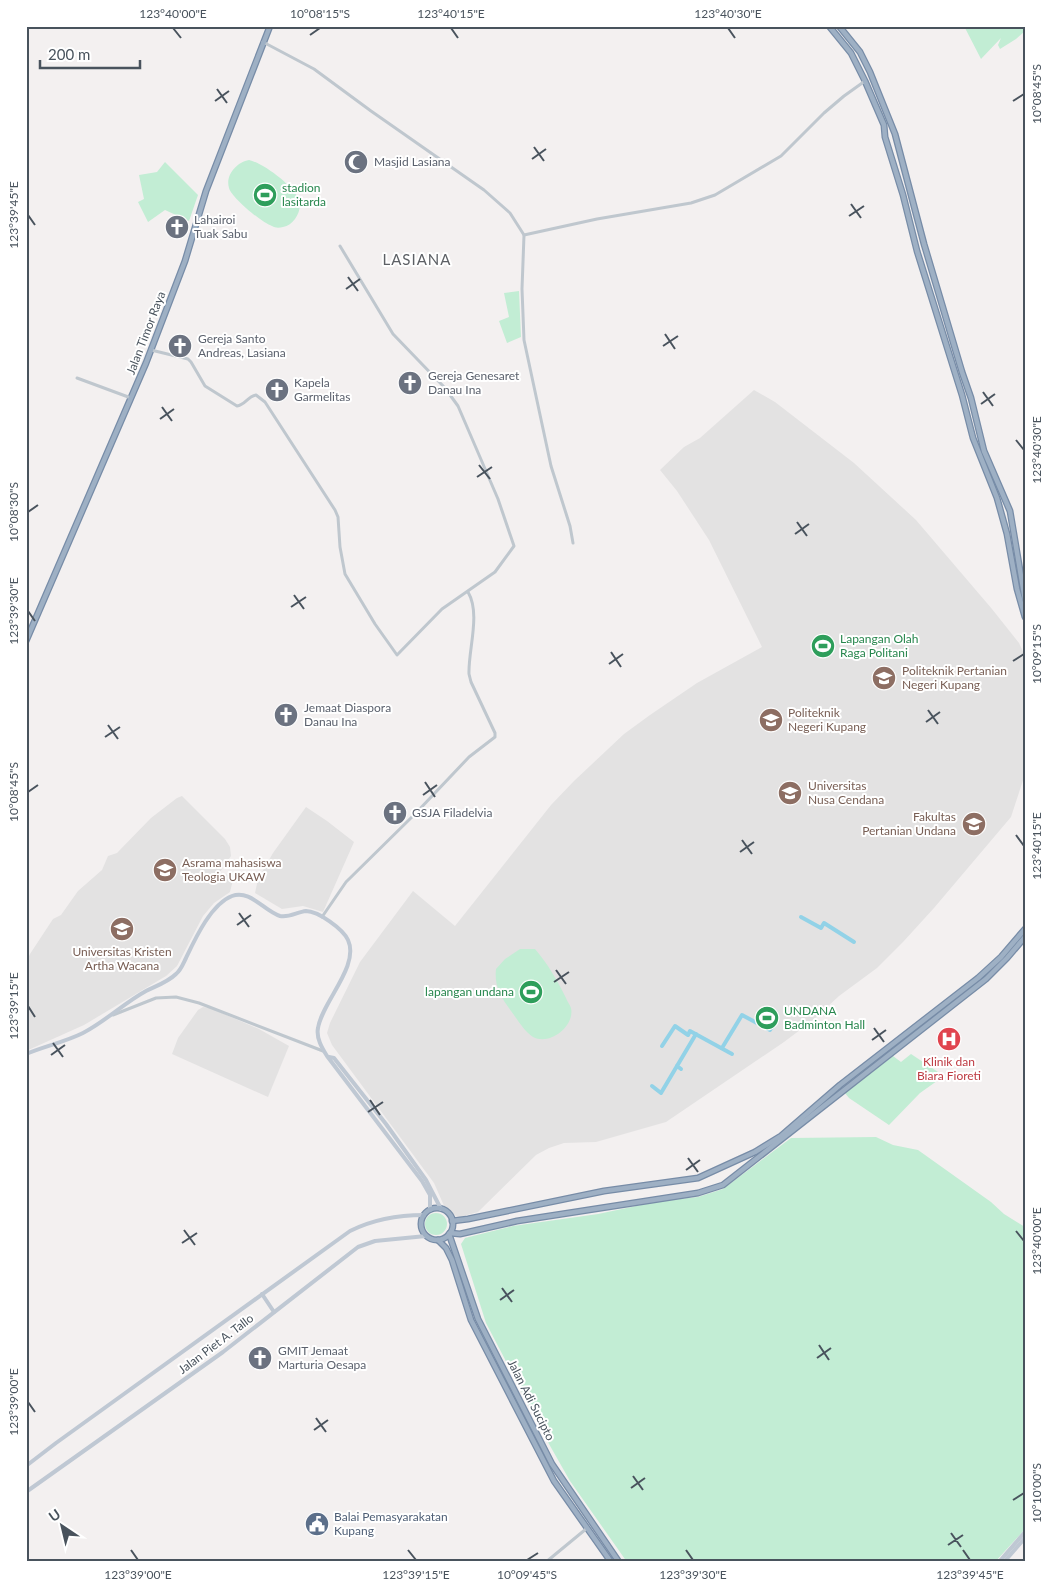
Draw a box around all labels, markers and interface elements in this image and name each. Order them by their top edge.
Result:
text: 123°40'00"E [139,6,207,21]
text: 10°08'15"S [290,6,350,21]
text: 123°40'15"E [417,6,485,21]
text: 123°40'30"E [694,6,762,21]
scale bar [40,38,140,70]
text: 200 m [48,45,90,63]
text: 10°08'45"S [1029,64,1044,124]
mosque icon: Masjid Lasiana [343,149,369,175]
place label: Masjid Lasiana [374,154,451,169]
place label: stadion lasitarda [282,180,326,209]
text: 123°39'45"E [6,181,21,249]
sports icon: stadion lasitarda [252,182,278,208]
place label: Lahairoi Tuak Sabu [194,212,247,241]
church icon: Lahairoi Tuak Sabu [164,214,190,240]
district label: LASIANA [383,250,451,268]
street label: Jalan Timor Raya [123,289,168,377]
place label: Gereja Santo Andreas, Lasiana [198,331,286,360]
church icon: Gereja Santo Andreas, Lasiana [167,333,193,359]
place label: Gereja Genesaret Danau Ina [428,368,520,397]
church icon: Gereja Genesaret Danau Ina [397,370,423,396]
place label: Kapela Garmelitas [294,375,350,404]
church icon: Kapela Garmelitas [264,377,290,403]
text: 123°40'30"E [1029,416,1044,484]
text: 10°08'30"S [6,482,21,542]
text: 123°39'30"E [6,577,21,645]
text: 10°09'15"S [1029,624,1044,684]
place label: Lapangan Olah Raga Politani [840,631,918,660]
sports icon: Lapangan Olah Raga Politani [810,633,836,659]
place label: Politeknik Pertanian Negeri Kupang [902,663,1007,692]
school or university icon: Politeknik Pertanian Negeri Kupang [871,665,897,691]
place label: Jemaat Diaspora Danau Ina [304,700,391,729]
church icon: Jemaat Diaspora Danau Ina [273,702,299,728]
place label: Politeknik Negeri Kupang [788,705,866,734]
school or university icon: Politeknik Negeri Kupang [758,707,784,733]
text: 10°08'45"S [6,762,21,822]
place label: Universitas Nusa Cendana [808,778,884,807]
school or university icon: Universitas Nusa Cendana [777,780,803,806]
church icon: GSJA Filadelvia [382,800,408,826]
place label: GSJA Filadelvia [412,805,492,820]
place label: Fakultas Pertanian Undana [862,809,956,838]
school or university icon: Fakultas Pertanian Undana [961,811,987,837]
text: 123°40'15"E [1029,812,1044,880]
place label: Asrama mahasiswa Teologia UKAW [182,855,282,884]
school or university icon: Asrama mahasiswa Teologia UKAW [152,857,178,883]
school or university icon: Universitas Kristen Artha Wacana [109,916,135,942]
place label: Universitas Kristen Artha Wacana [72,944,172,973]
text: 123°39'15"E [6,972,21,1040]
sports icon: lapangan undana [518,979,544,1005]
place label: lapangan undana [425,984,514,999]
place label: UNDANA Badminton Hall [784,1003,865,1032]
sports icon: UNDANA Badminton Hall [754,1005,780,1031]
hospital icon: Klinik dan Biara Fioreti [936,1026,962,1052]
place label: Klinik dan Biara Fioreti [917,1054,981,1083]
text: 123°40'00"E [1029,1207,1044,1275]
street label: Jalan Piet A. Tallo [175,1310,257,1377]
place label: GMIT Jemaat Marturia Oesapa [278,1343,366,1372]
church icon: GMIT Jemaat Marturia Oesapa [247,1345,273,1371]
street label: Jalan Adi Sucipto [505,1357,558,1443]
text: 123°39'00"E [6,1368,21,1436]
text: 10°10'00"S [1029,1463,1044,1523]
north arrow [38,1500,88,1550]
text: U [45,1505,63,1525]
place label: Balai Pemasyarakatan Kupang [334,1509,448,1538]
public building icon: Balai Pemasyarakatan Kupang [304,1511,330,1537]
text: 123°39'00"E [104,1567,172,1582]
text: 123°39'15"E [382,1567,450,1582]
text: 10°09'45"S [497,1567,557,1582]
text: 123°39'30"E [659,1567,727,1582]
text: 123°39'45"E [936,1567,1004,1582]

